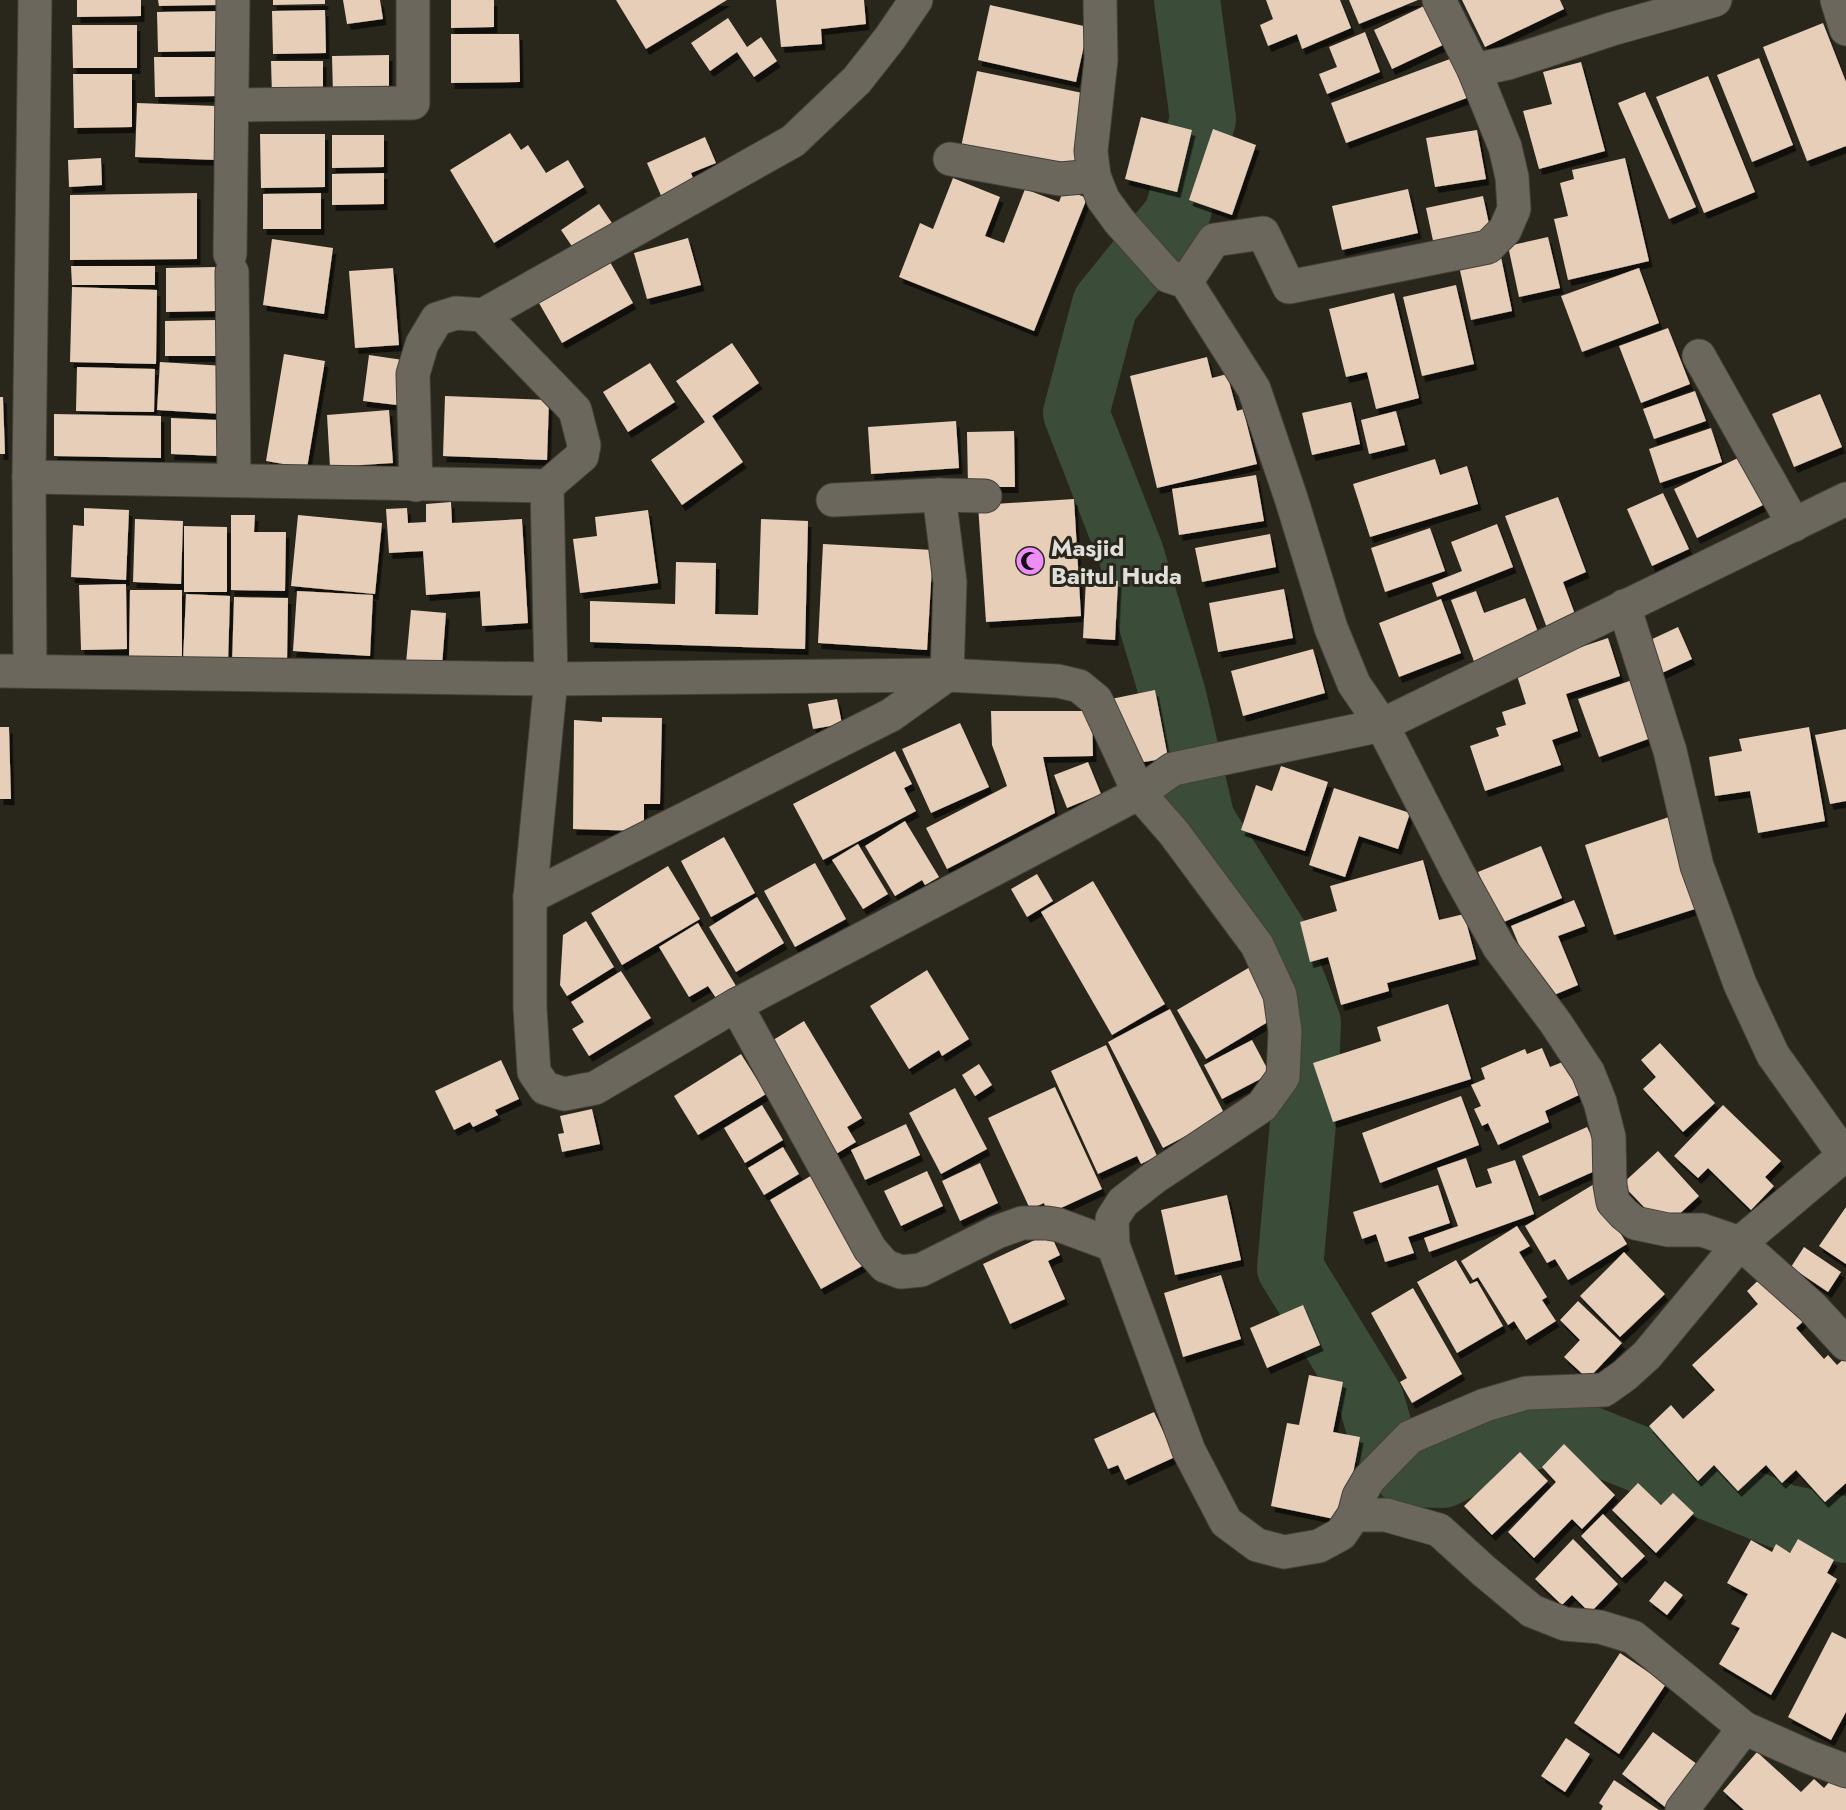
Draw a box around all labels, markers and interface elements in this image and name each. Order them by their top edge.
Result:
place label: Masjid Baitul Huda [1051,530,1182,593]
mosque icon: Masjid Baitul Huda [1014,545,1046,577]

